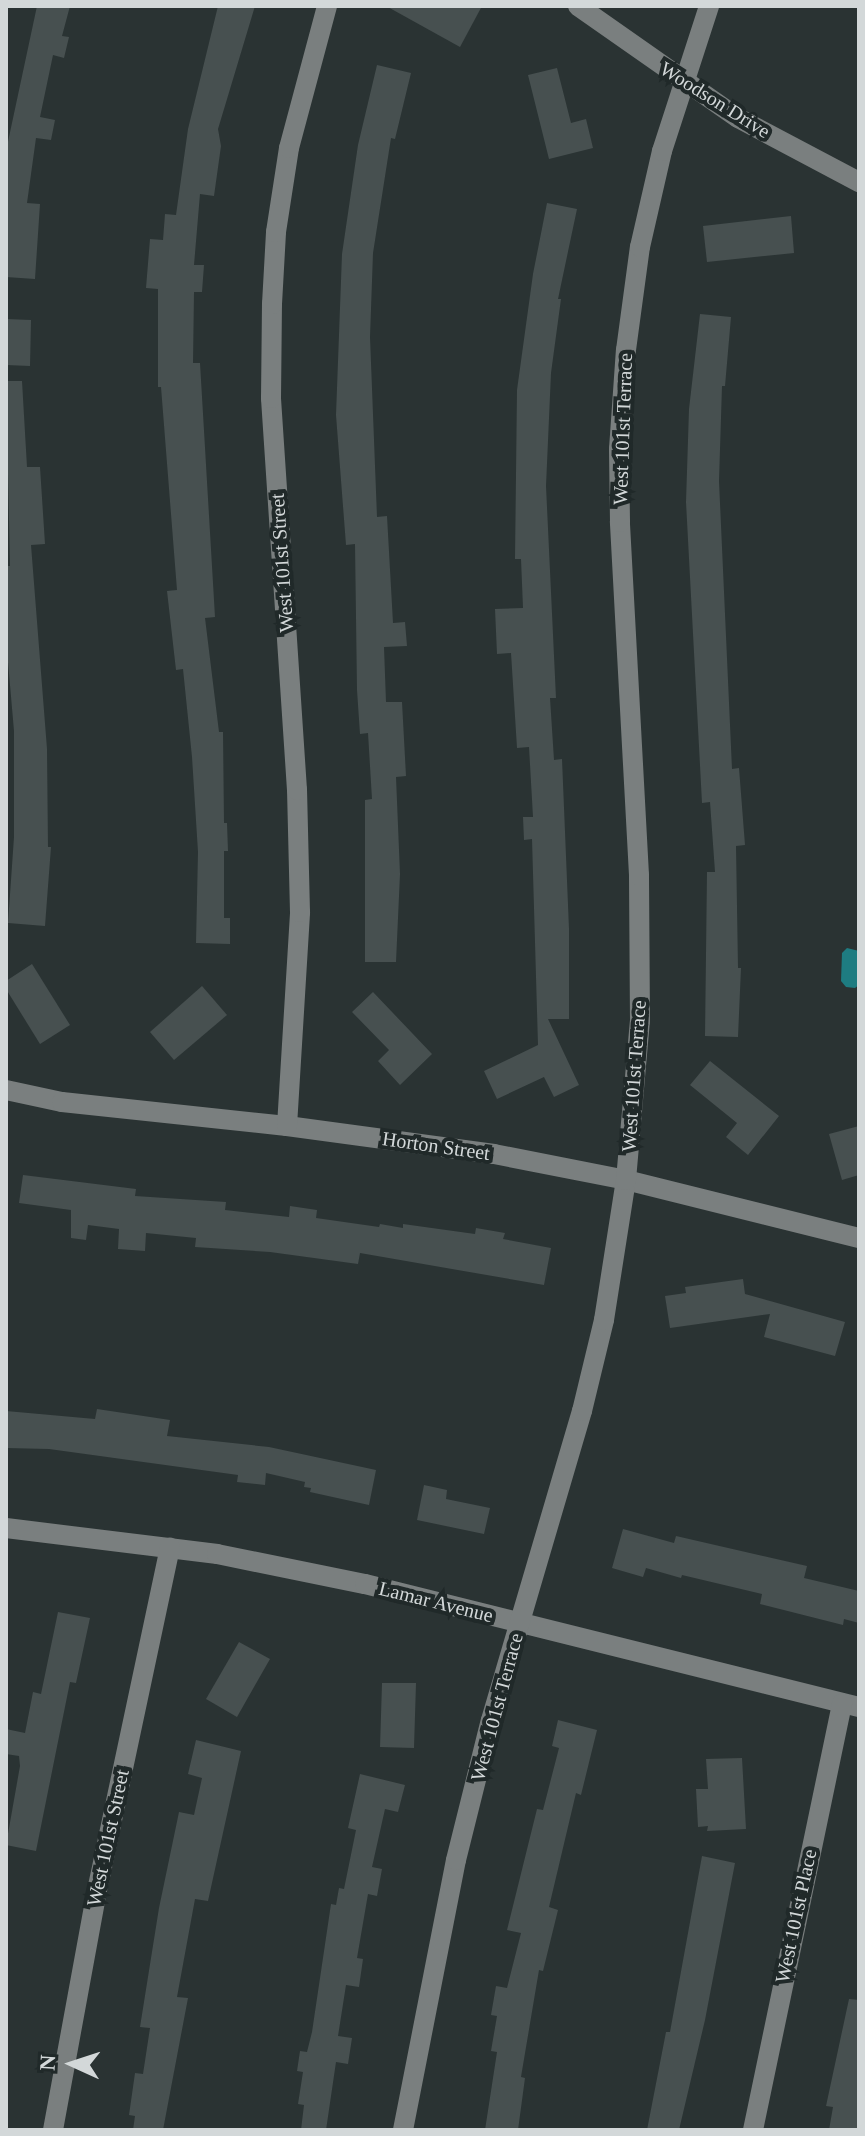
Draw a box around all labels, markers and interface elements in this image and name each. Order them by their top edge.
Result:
street label: Woodson Drive [655,57,775,143]
street label: West 101st Terrace [608,352,638,506]
street label: West 101st Street [265,493,299,633]
street label: West 101st Terrace [617,999,651,1153]
street label: Horton Street [381,1127,491,1165]
street label: Lamar Avenue [376,1576,496,1628]
street label: West 101st Terrace [466,1630,528,1784]
street label: West 101st Street [82,1767,134,1909]
street label: West 101st Place [770,1847,822,1985]
north arrow [32,2024,112,2104]
text: N [35,2054,60,2071]

